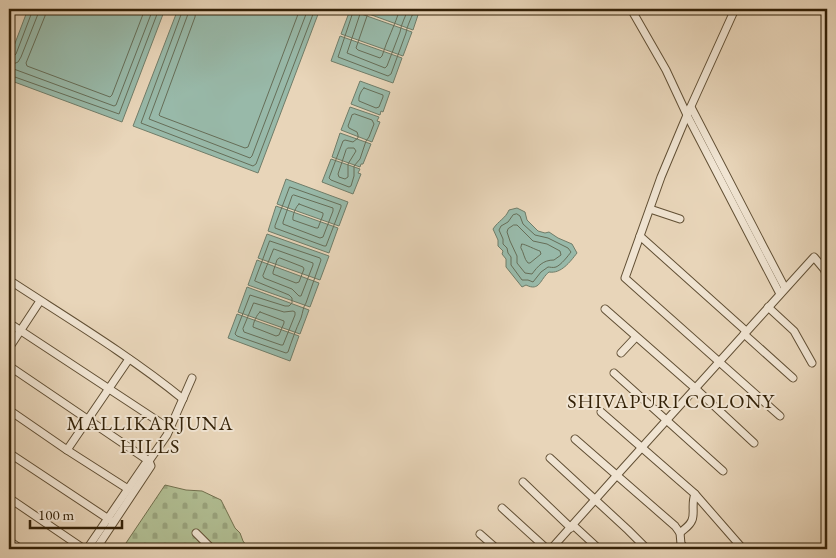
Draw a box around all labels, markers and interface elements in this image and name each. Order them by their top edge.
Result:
district label: SHIVAPURI COLONY [567,388,775,414]
district label: MALLIKARJUNA HILLS [67,410,233,459]
scale bar [30,498,122,530]
text: 100 m [38,505,75,524]

